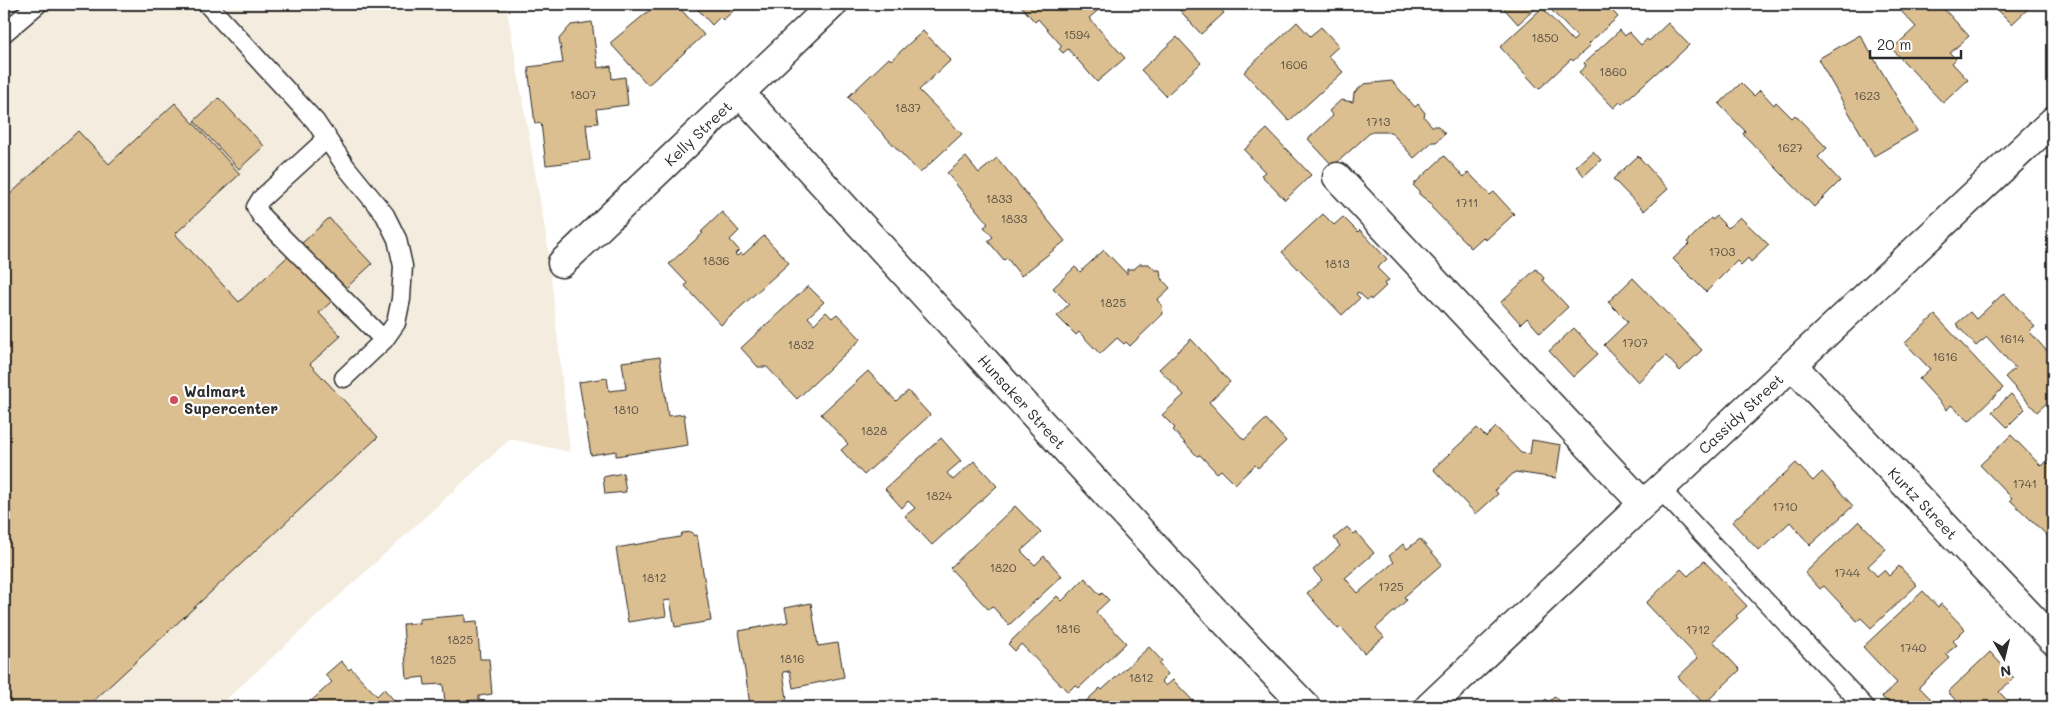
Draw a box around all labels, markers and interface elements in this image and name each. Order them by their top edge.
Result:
house number: 1594 [1064,26,1090,42]
scale bar [1870,28,1961,60]
house number: 1850 [1531,29,1559,45]
text: 20 m [1877,34,1911,54]
house number: 1606 [1280,56,1308,72]
house number: 1860 [1599,63,1627,79]
house number: 1807 [570,86,597,102]
house number: 1623 [1854,87,1880,103]
street label: Kelly Street [660,96,736,170]
house number: 1837 [895,99,921,115]
house number: 1713 [1366,113,1390,129]
house number: 1627 [1777,139,1803,155]
house number: 1833 [986,190,1012,206]
house number: 1711 [1456,194,1478,210]
house number: 1833 [1001,210,1027,226]
house number: 1703 [1709,243,1735,259]
house number: 1836 [703,252,729,268]
house number: 1813 [1324,255,1350,271]
house number: 1825 [1100,294,1126,310]
house number: 1614 [1999,330,2025,346]
house number: 1707 [1622,334,1648,350]
house number: 1832 [788,336,814,352]
house number: 1616 [1932,348,1958,364]
street label: Hunsaker Street [974,350,1070,453]
street label: Cassidy Street [1694,369,1787,458]
place label: Walmart Supercenter [184,381,278,418]
marker: Walmart Supercenter [168,394,180,406]
house number: 1810 [613,401,639,417]
house number: 1828 [861,422,887,438]
street label: Kurtz Street [1884,463,1962,544]
house number: 1741 [2013,475,2037,491]
house number: 1824 [926,487,952,503]
house number: 1710 [1773,498,1798,514]
house number: 1820 [990,559,1017,575]
house number: 1744 [1834,564,1860,580]
house number: 1812 [642,569,666,585]
house number: 1725 [1378,578,1404,594]
house number: 1816 [1055,620,1081,636]
house number: 1712 [1686,621,1710,637]
house number: 1825 [447,631,473,647]
north arrow [1980,634,2030,684]
house number: 1740 [1900,639,1927,655]
house number: 1816 [779,650,805,666]
house number: 1825 [430,651,456,667]
text: N [1999,661,2012,682]
house number: 1812 [1129,669,1153,685]

